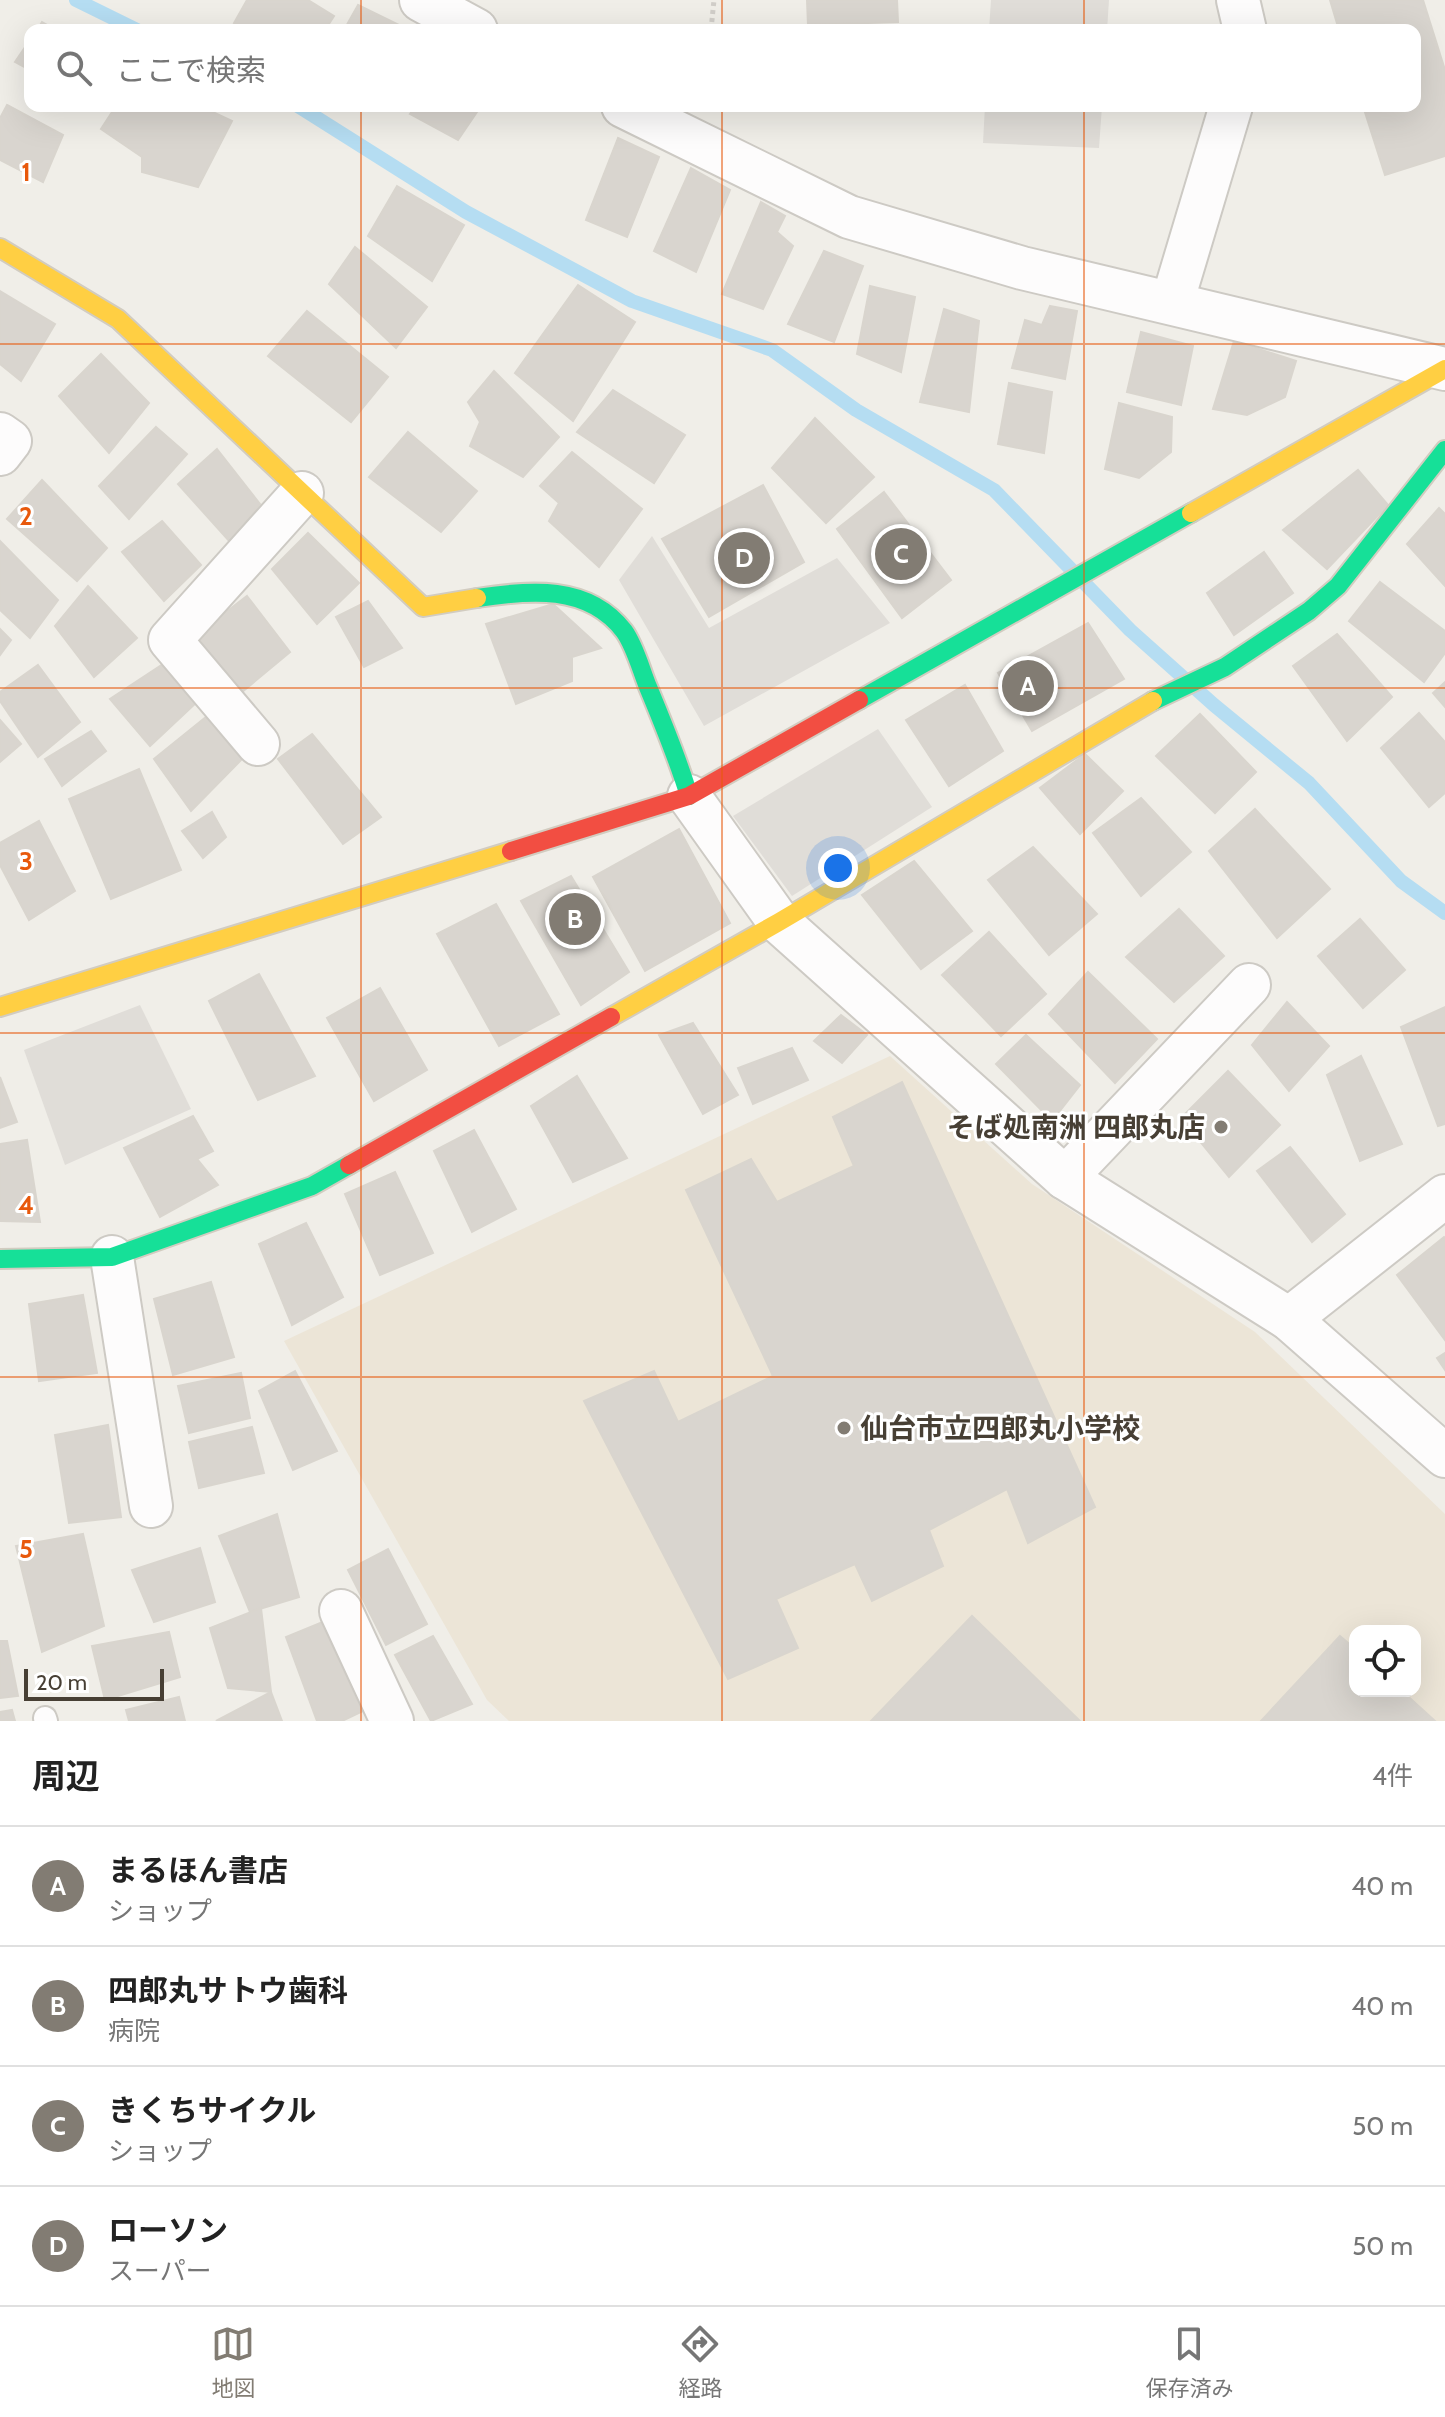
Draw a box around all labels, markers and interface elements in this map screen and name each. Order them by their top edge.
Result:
search box [24,24,1421,112]
icon: search [52,46,96,90]
text: ここで検索 [116,52,266,89]
text: 1 [21,156,31,188]
text: 2 [19,500,33,532]
pin: C [875,524,927,584]
pin: D [718,528,770,588]
pin: A [1002,656,1054,716]
text: 3 [19,845,33,877]
your location [818,848,858,888]
pin: B [549,889,601,949]
place label: そば処南洲 四郎丸店 [947,1110,1205,1144]
marker: そば処南洲 四郎丸店 [1212,1118,1230,1136]
text: 4 [18,1189,34,1221]
place label: 仙台市立四郎丸小学校 [860,1411,1140,1445]
marker: 仙台市立四郎丸小学校 [835,1419,853,1437]
text: 5 [19,1533,33,1565]
map controls [1349,1625,1421,1697]
button: locate [1349,1625,1421,1697]
scale bar [24,1665,164,1701]
text: 20 m [36,1669,87,1696]
text: 周辺 [32,1755,100,1797]
text: 4件 [1372,1760,1413,1792]
text: まるほん書店 [108,1852,288,1889]
text: A [50,1870,66,1902]
text: 40 m [1351,1870,1413,1902]
text: ショップ [108,1895,212,1927]
text: 四郎丸サトウ歯科 [108,1972,348,2009]
text: B [50,1990,66,2022]
text: 40 m [1351,1990,1413,2022]
text: 病院 [108,2015,160,2047]
text: きくちサイクル [108,2092,317,2129]
text: C [50,2110,66,2142]
text: 50 m [1352,2110,1413,2142]
text: ショップ [108,2135,212,2167]
text: ローソン [108,2212,228,2249]
text: D [49,2230,67,2262]
text: 50 m [1352,2230,1413,2262]
text: スーパー [108,2255,212,2287]
tab: 地図 [211,2322,256,2402]
tab: 経路 [678,2322,723,2402]
tab: 保存済み [1145,2322,1234,2402]

